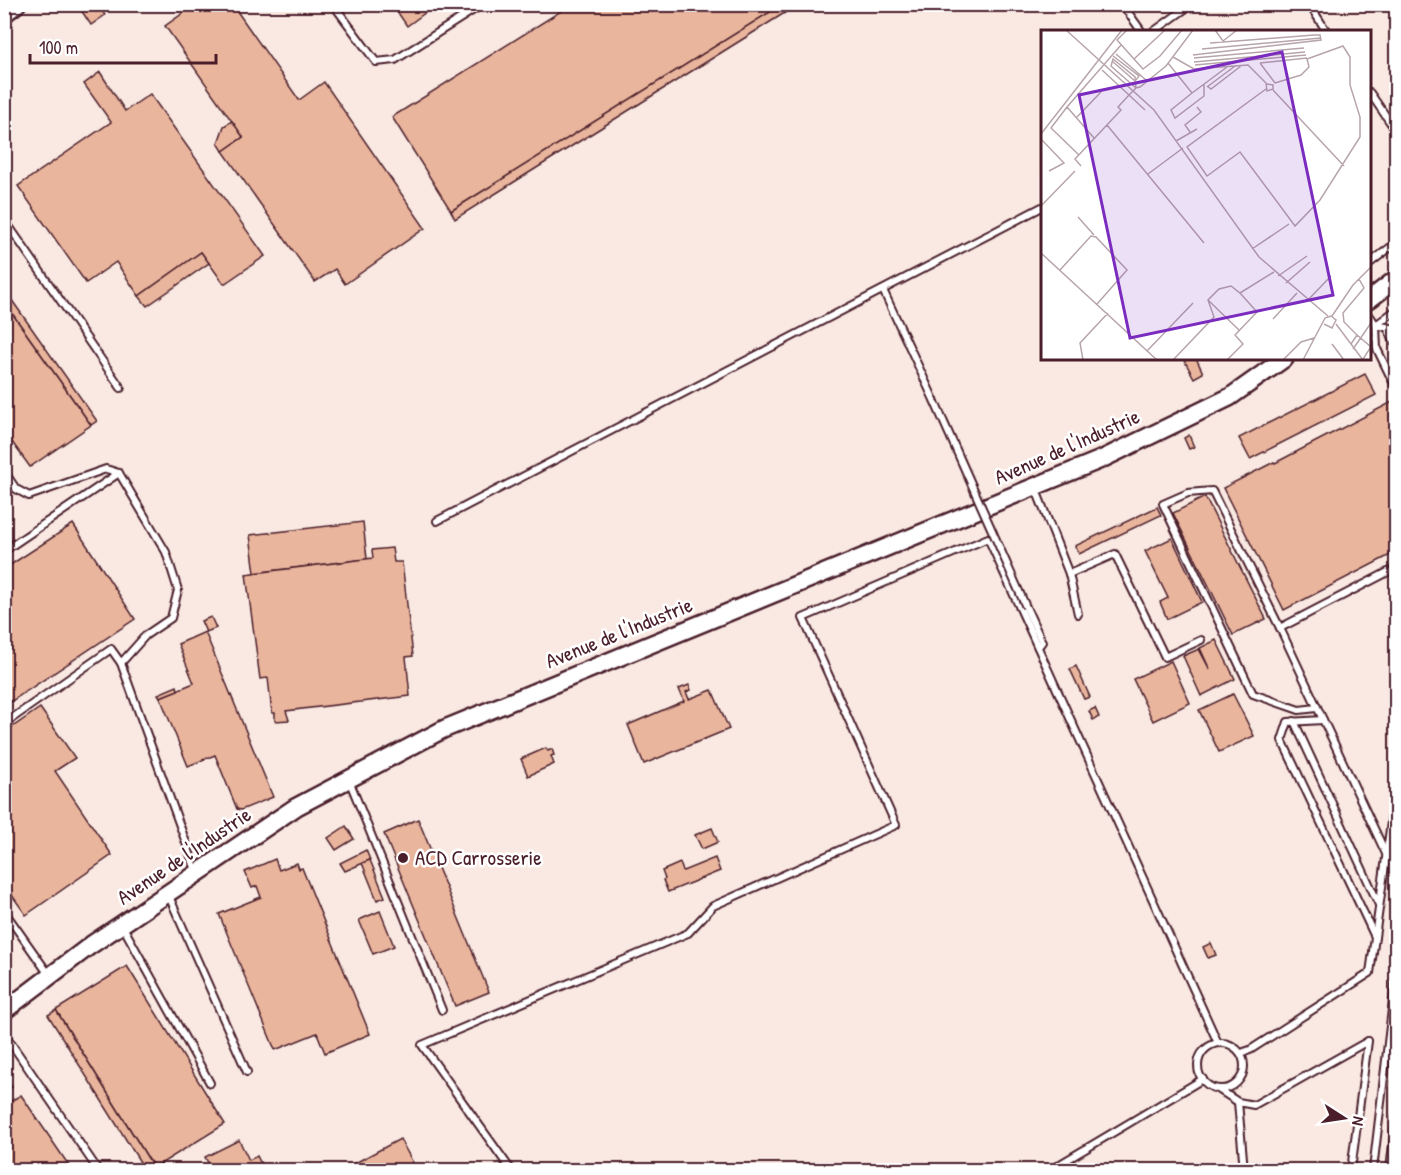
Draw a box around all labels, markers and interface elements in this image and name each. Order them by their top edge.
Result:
scale bar [30,27,216,65]
inset map [1041,30,1371,360]
text: 100 m [39,35,78,60]
street label: Avenue de l'Industrie [990,402,1144,492]
street label: Avenue de l'Industrie [541,590,697,675]
street label: Avenue de l'Industrie [111,800,256,911]
place label: ACD Carrosserie [415,843,542,872]
marker: ACD Carrosserie [396,851,410,865]
north arrow [1314,1088,1374,1148]
text: N [1347,1115,1370,1128]

